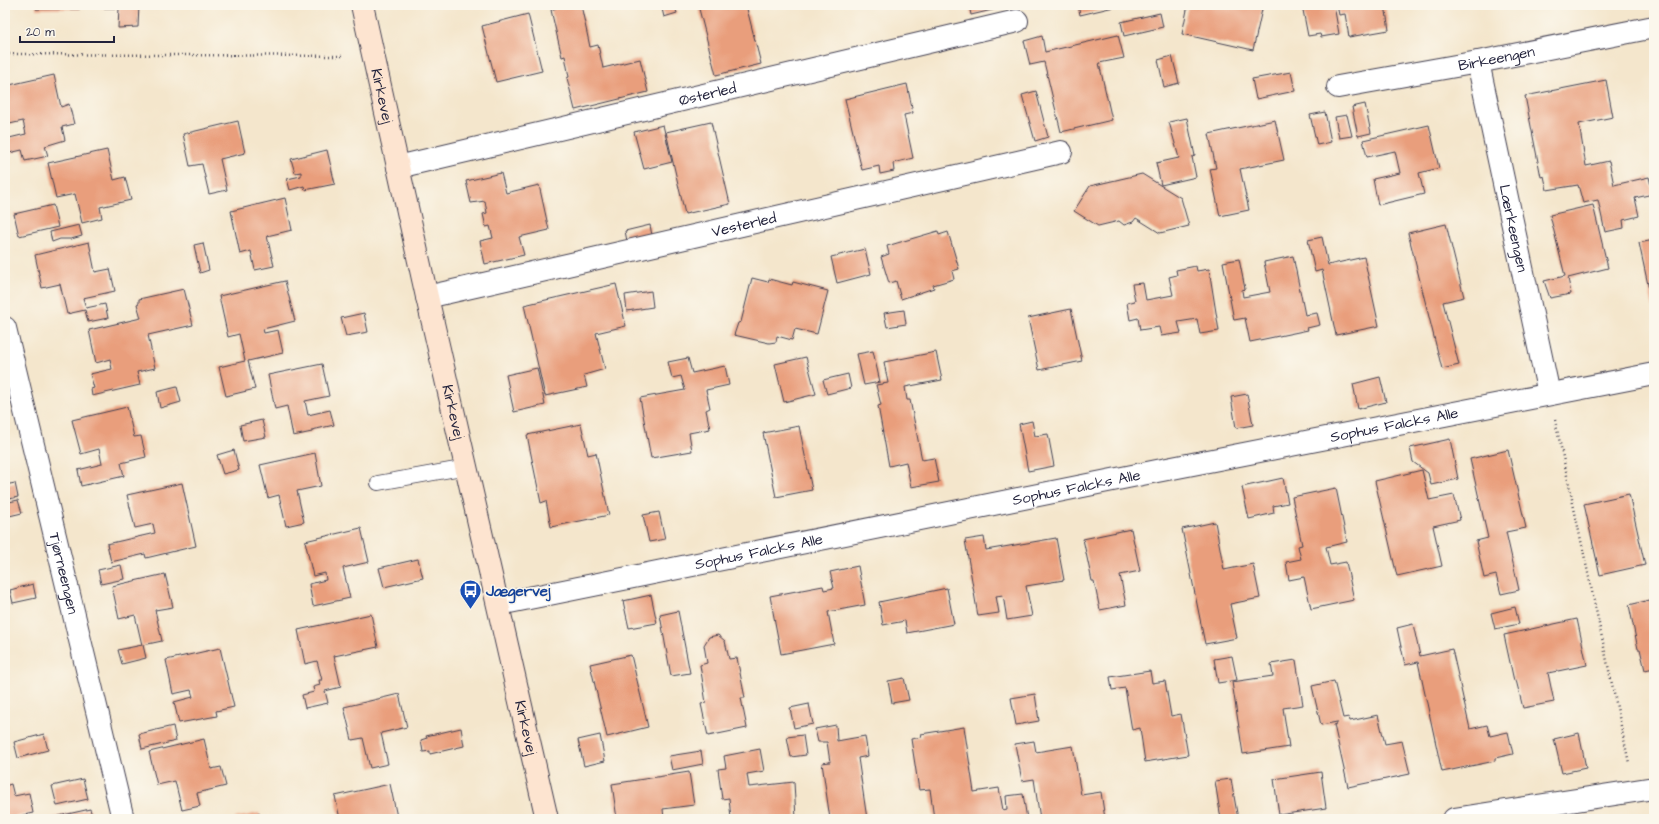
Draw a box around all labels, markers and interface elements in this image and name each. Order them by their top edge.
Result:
scale bar [20,18,114,44]
text: 20 m [26,24,55,41]
street label: Birkeengen [1456,40,1537,76]
street label: Kirkevej [366,66,399,126]
street label: Østerled [677,77,739,111]
street label: Lærkeengen [1494,183,1533,274]
street label: Vesterled [709,207,778,242]
street label: Kirkevej [437,382,470,442]
street label: Sophus Falcks Alle [1328,402,1460,447]
street label: Sophus Falcks Alle [1010,464,1142,510]
street label: Sophus Falcks Alle [693,528,825,575]
street label: Tjørneengen [44,530,84,616]
bus stop icon: Jægervej [457,578,483,611]
place label: Jægervej [485,581,551,604]
street label: Kirkevej [510,698,543,757]

